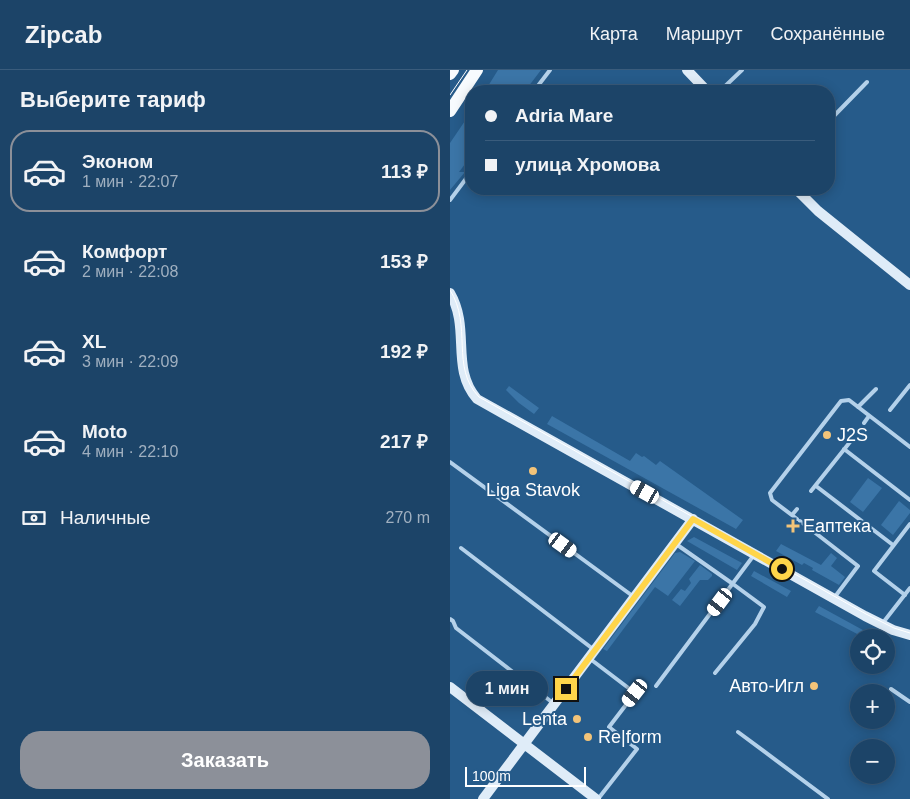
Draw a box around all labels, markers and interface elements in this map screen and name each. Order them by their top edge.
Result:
text: Zipcab [25,21,102,48]
text: Карта [590,24,638,44]
text: Маршрут [666,24,742,44]
text: Сохранённые [770,24,885,44]
text: Выберите тариф [20,87,206,112]
text: Adria Mare [515,105,613,126]
icon: car [22,149,67,194]
text: Эконом [82,151,153,172]
text: улица Хромова [515,154,660,175]
text: 113 ₽ [381,161,428,182]
text: 1 мин · 22:07 [82,173,178,190]
icon: car [22,239,67,284]
text: Комфорт [82,241,167,262]
text: 153 ₽ [380,251,428,272]
text: 2 мин · 22:08 [82,263,178,280]
icon: car [22,329,67,374]
text: XL [82,331,106,352]
text: 192 ₽ [380,341,428,362]
text: 3 мин · 22:09 [82,353,178,370]
icon: car [22,419,67,464]
text: Moto [82,421,127,442]
place label: J2S [837,425,868,445]
marker: J2S [821,429,833,441]
text: 217 ₽ [380,431,428,452]
text: 4 мин · 22:10 [82,443,178,460]
marker: Liga Stavok [527,465,539,477]
car [628,478,661,506]
place label: Liga Stavok [486,480,581,500]
icon: cash [20,504,48,532]
text: Наличные [60,507,151,528]
text: 270 m [386,509,430,526]
place label: Еаптека [803,516,872,536]
marker: Еаптека [787,520,799,532]
car [546,530,579,560]
route start [771,558,793,580]
car [704,586,735,618]
map controls [850,629,895,784]
button: locate [850,629,895,674]
callout: 1 мин [466,672,548,706]
place label: Авто-Игл [729,676,804,696]
car [619,677,650,709]
route end [555,678,577,700]
text: 1 мин [485,680,529,697]
marker: Авто-Игл [808,680,820,692]
button: + [850,684,895,729]
place label: Lenta [522,709,568,729]
marker: Lenta [571,713,583,725]
place label: Re|form [598,727,662,747]
button: Заказать [20,731,430,789]
marker: Re|form [582,731,594,743]
button: − [850,739,895,784]
scale bar [465,764,586,787]
text: 100 m [472,768,511,784]

